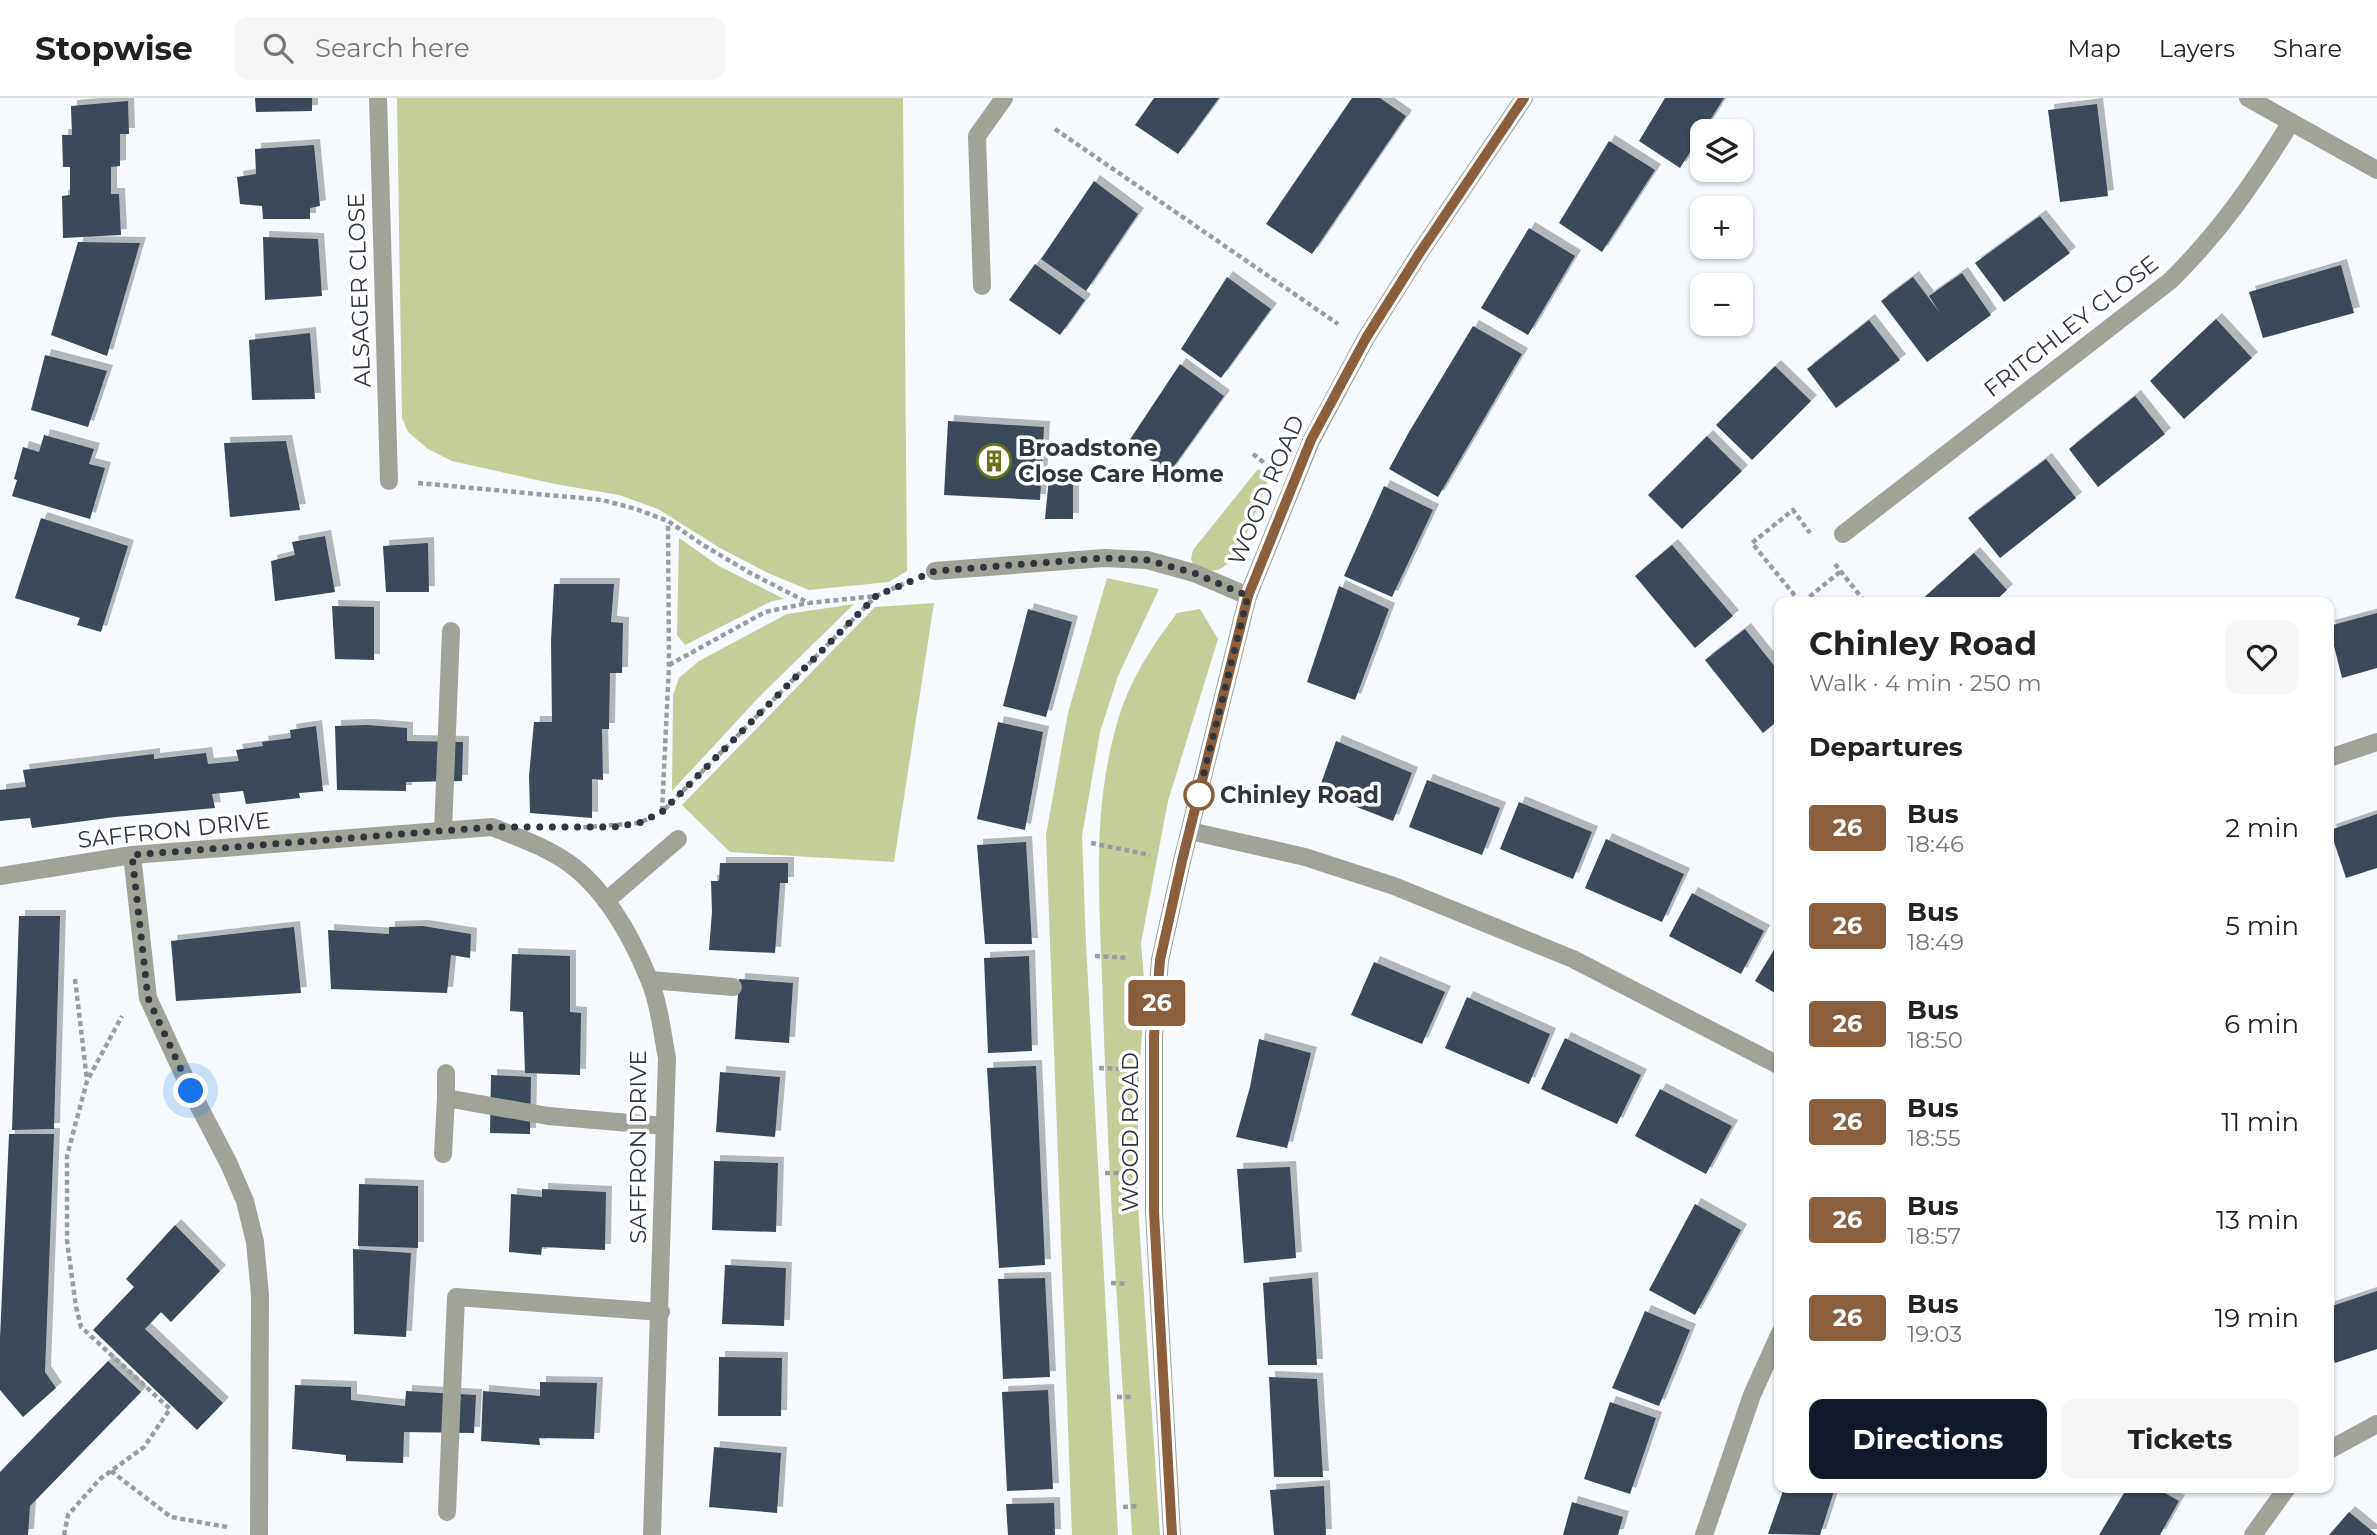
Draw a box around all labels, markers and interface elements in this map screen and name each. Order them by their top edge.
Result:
search box [235,17,725,80]
text: Stopwise [35,28,193,68]
icon: search [259,29,297,67]
text: Search here [315,32,470,64]
text: Map [2067,34,2121,63]
text: Layers [2159,34,2235,63]
text: Share [2273,34,2342,63]
map controls [1690,119,1753,336]
button: layers [1690,119,1753,182]
street label: ALSAGER CLOSE [342,192,376,388]
button: + [1690,196,1753,259]
street label: FRITCHLEY CLOSE [1978,249,2164,403]
button: − [1690,273,1753,336]
street label: WOOD ROAD [1222,411,1310,569]
place label: Broadstone Close Care Home [1018,434,1224,488]
building icon: Broadstone Close Care Home [975,442,1013,480]
button: heart [2225,620,2299,694]
text: Chinley Road [1809,623,2037,663]
text: Walk · 4 min · 250 m [1809,669,2042,697]
text: Departures [1809,731,1963,763]
marker: Chinley Road [1184,780,1214,810]
place label: Chinley Road [1220,781,1379,809]
text: Bus [1907,798,1959,830]
street label: SAFFRON DRIVE [76,806,272,854]
text: 2 min [2225,812,2299,844]
text: 26 [1833,813,1862,842]
text: 18:46 [1907,830,1964,858]
text: Bus [1907,896,1959,928]
text: 5 min [2225,910,2299,942]
text: 26 [1833,911,1862,940]
text: 18:49 [1907,928,1964,956]
line badge: 26 [1126,980,1188,1026]
text: 26 [1142,988,1172,1017]
text: Bus [1907,994,1959,1026]
text: 6 min [2224,1008,2299,1040]
text: 26 [1833,1009,1862,1038]
text: 18:50 [1907,1026,1963,1054]
street label: SAFFRON DRIVE [624,1050,652,1244]
street label: WOOD ROAD [1116,1052,1144,1212]
your location [173,1073,208,1108]
text: Bus [1907,1092,1959,1124]
text: 11 min [2221,1106,2299,1138]
text: 26 [1833,1107,1862,1136]
text: 18:55 [1907,1124,1961,1152]
text: Bus [1907,1190,1959,1222]
text: 13 min [2216,1204,2299,1236]
text: 26 [1833,1205,1862,1234]
text: 18:57 [1907,1222,1961,1250]
text: Bus [1907,1288,1959,1320]
text: 19 min [2215,1302,2299,1334]
text: 26 [1833,1303,1862,1332]
text: 19:03 [1907,1320,1962,1348]
button: Directions [1809,1399,2047,1479]
button: Tickets [2061,1399,2299,1479]

